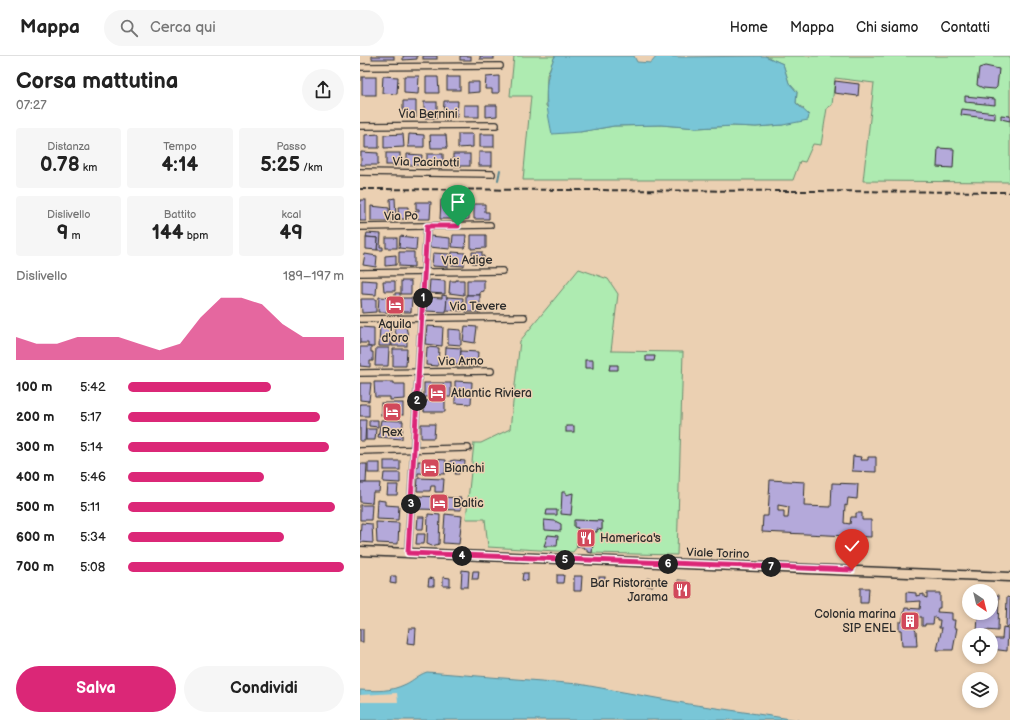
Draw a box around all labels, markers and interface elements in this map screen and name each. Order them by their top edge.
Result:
search box [104,10,384,46]
text: Mappa [20,16,80,39]
icon: search [118,17,140,39]
text: Cerca qui [150,18,216,37]
text: Home [730,19,768,36]
text: Mappa [790,19,834,36]
text: Chi siamo [856,19,919,36]
text: Contatti [941,19,990,36]
text: Corsa mattutina [16,68,178,95]
button: share [302,69,344,111]
text: 07:27 [16,97,47,113]
street label: Via Bernini [398,107,458,122]
text: Distanza [47,140,90,153]
text: Tempo [163,140,197,153]
text: Passo [276,140,306,153]
text: 0.78 [40,153,80,177]
text: 4:14 [162,153,198,177]
text: 5:25 [260,153,300,177]
street label: Via Pacinotti [392,154,460,171]
text: km [80,161,97,174]
text: /km [300,161,322,174]
pin [441,185,475,226]
icon: arrive [447,191,469,213]
text: Dislivello [47,208,90,221]
text: Battito [164,208,196,221]
text: kcal [281,208,301,221]
street label: Via Po [384,209,418,224]
text: 9 [57,221,68,245]
text: 144 [152,221,184,245]
text: 49 [280,221,303,245]
text: m [68,229,81,242]
text: bpm [184,229,208,242]
street label: Via Adige [441,253,493,268]
text: Dislivello [16,268,67,284]
text: 189–197 m [283,268,344,284]
pin: 1 [413,288,433,308]
text: 1 [421,291,425,304]
hotel icon: Aquila d'oro [384,294,406,316]
street label: Via Tevere [449,299,507,314]
place label: Aquila d'oro [379,317,412,346]
street label: Via Arno [438,354,484,369]
text: 100 m [16,379,52,395]
text: 5:42 [80,379,106,395]
hotel icon: Atlantic Riviera [426,382,448,404]
place label: Atlantic Riviera [451,386,532,401]
pin: 2 [407,391,427,411]
text: 2 [414,394,420,407]
hotel icon: Rex [381,401,403,423]
text: 200 m [16,409,54,425]
text: 5:17 [80,409,102,425]
place label: Rex [381,425,403,440]
text: 300 m [16,439,54,455]
text: 5:14 [80,439,103,455]
hotel icon: Bianchi [419,457,441,479]
place label: Bianchi [444,461,485,476]
text: 400 m [16,469,54,485]
text: 5:46 [80,469,106,485]
hotel icon: Baltic [428,492,450,514]
pin: 3 [401,494,421,514]
place label: Baltic [453,496,484,511]
text: 3 [408,497,414,510]
text: 500 m [16,499,54,515]
text: 5:11 [80,499,100,515]
restaurant icon: Hamerica's [575,527,597,549]
text: 600 m [16,529,55,545]
text: 5:34 [80,529,106,545]
pin [835,529,869,570]
place label: Hamerica's [600,531,661,546]
icon: check [841,535,863,557]
street label: Viale Torino [686,545,750,562]
pin: 4 [452,546,472,566]
text: 4 [459,549,465,562]
pin: 5 [555,550,575,570]
text: 5 [562,553,568,566]
pin: 6 [658,554,678,574]
text: 6 [665,557,671,570]
pin: 7 [761,557,781,577]
text: 700 m [16,559,54,575]
text: 5:08 [80,559,105,575]
text: 7 [768,560,774,573]
place label: Bar Ristorante Jarama [590,576,668,605]
restaurant icon: Bar Ristorante Jarama [671,579,693,601]
north arrow [962,584,998,620]
map controls [962,584,998,708]
place label: Colonia marina SIP ENEL [814,607,896,636]
building icon: Colonia marina SIP ENEL [899,610,921,632]
button: locate [962,628,998,664]
button: Salva [16,666,176,712]
button: Condividi [184,666,344,712]
button: layers [962,672,998,708]

